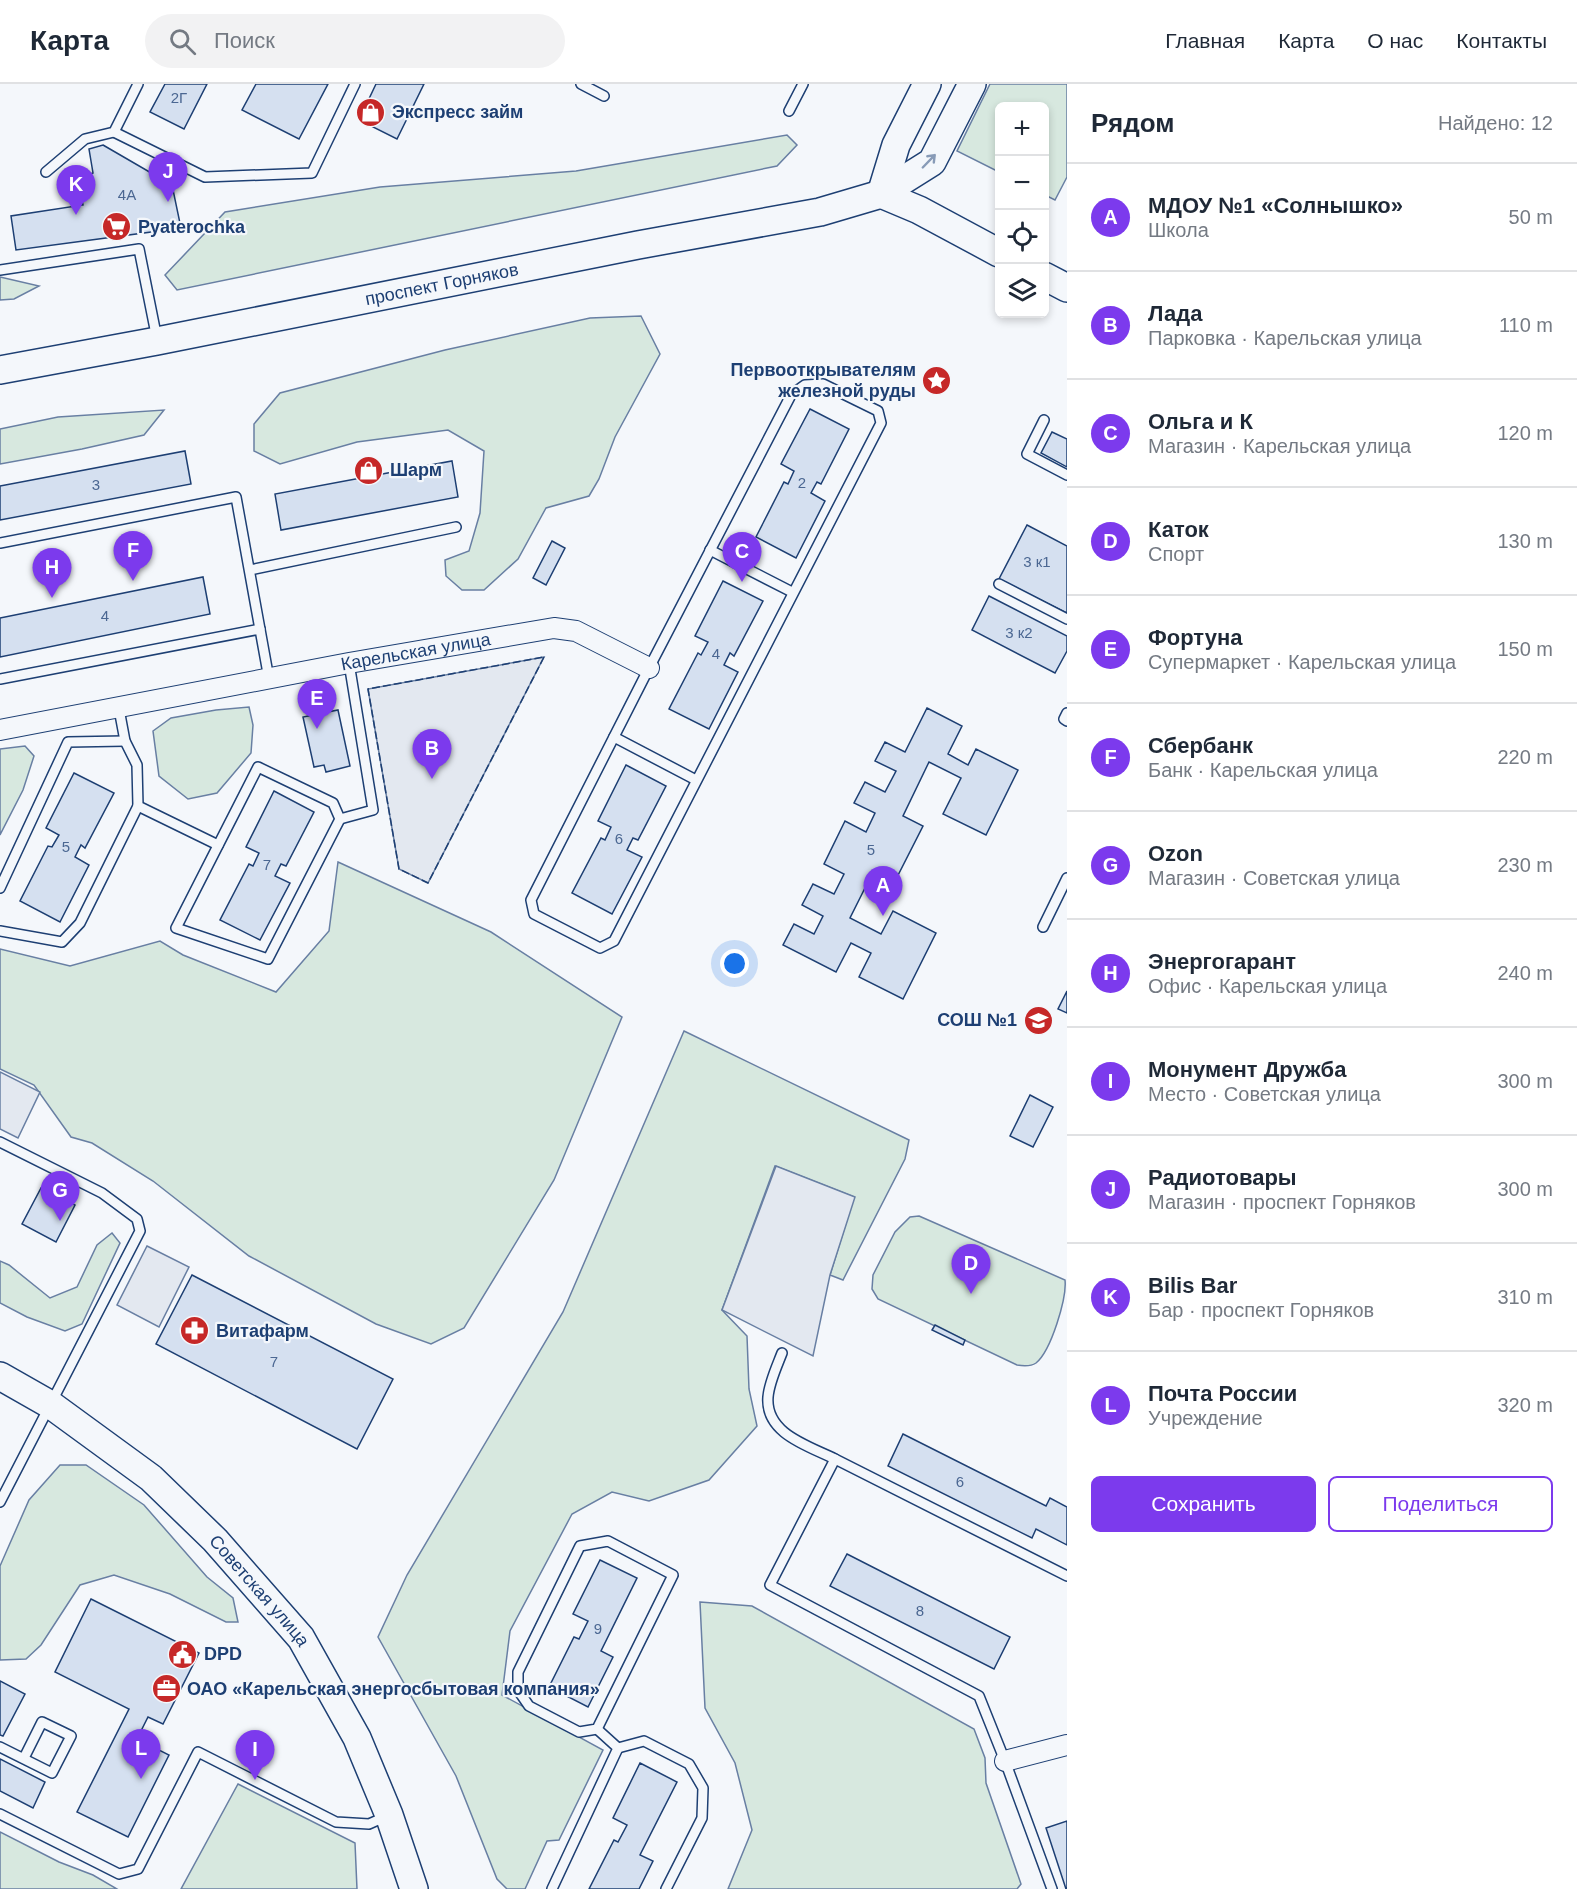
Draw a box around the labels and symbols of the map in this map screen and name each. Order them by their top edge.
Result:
house number: 2Г [171,89,187,106]
shop icon: Экспресс займ [355,96,387,128]
place label: Экспресс займ [392,102,523,122]
pin: J [148,152,188,202]
one-way arrow [921,154,936,169]
pin: K [56,166,96,215]
house number: 4А [118,186,136,203]
supermarket icon: Pyaterochka [101,211,133,243]
place label: Pyaterochka [138,217,246,237]
street label: проспект Горняков [363,259,520,309]
place label: Первооткрывателям железной руды [731,360,916,401]
place icon: Первооткрывателям железной руды [921,364,953,396]
shop icon: Шарм [353,454,385,486]
place label: Шарм [390,460,442,480]
house number: 2 [798,474,806,491]
house number: 3 [92,476,100,493]
pin: F [114,532,152,581]
pin: C [722,532,762,582]
pin: H [32,548,72,598]
house number: 3 к1 [1023,553,1051,570]
house number: 4 [101,607,109,624]
house number: 3 к2 [1005,624,1033,641]
street label: Карельская улица [339,629,493,674]
house number: 4 [712,645,720,662]
pin: E [298,680,336,729]
pin: B [412,730,452,779]
house number: 6 [615,830,623,847]
house number: 5 [62,838,70,855]
house number: 5 [867,841,875,858]
house number: 7 [263,856,271,873]
pin: A [864,866,902,916]
your location [720,949,749,978]
school or university icon: СОШ №1 [1022,1004,1054,1036]
place label: СОШ №1 [937,1010,1017,1030]
pin: G [40,1172,80,1221]
pin: D [952,1244,990,1294]
pharmacy icon: Витафарм [179,1315,211,1347]
place label: Витафарм [216,1321,309,1341]
house number: 7 [270,1353,278,1370]
house number: 6 [956,1473,964,1490]
street label: Советская улица [205,1531,314,1651]
house number: 8 [916,1602,924,1619]
house number: 9 [594,1620,602,1637]
public building icon: DPD [167,1638,199,1670]
place label: DPD [204,1644,242,1664]
office icon: ОАО «Карельская энергосбытовая компания» [150,1673,182,1705]
place label: ОАО «Карельская энергосбытовая компания» [187,1679,600,1699]
pin: L [122,1730,160,1779]
pin: I [236,1730,274,1780]

